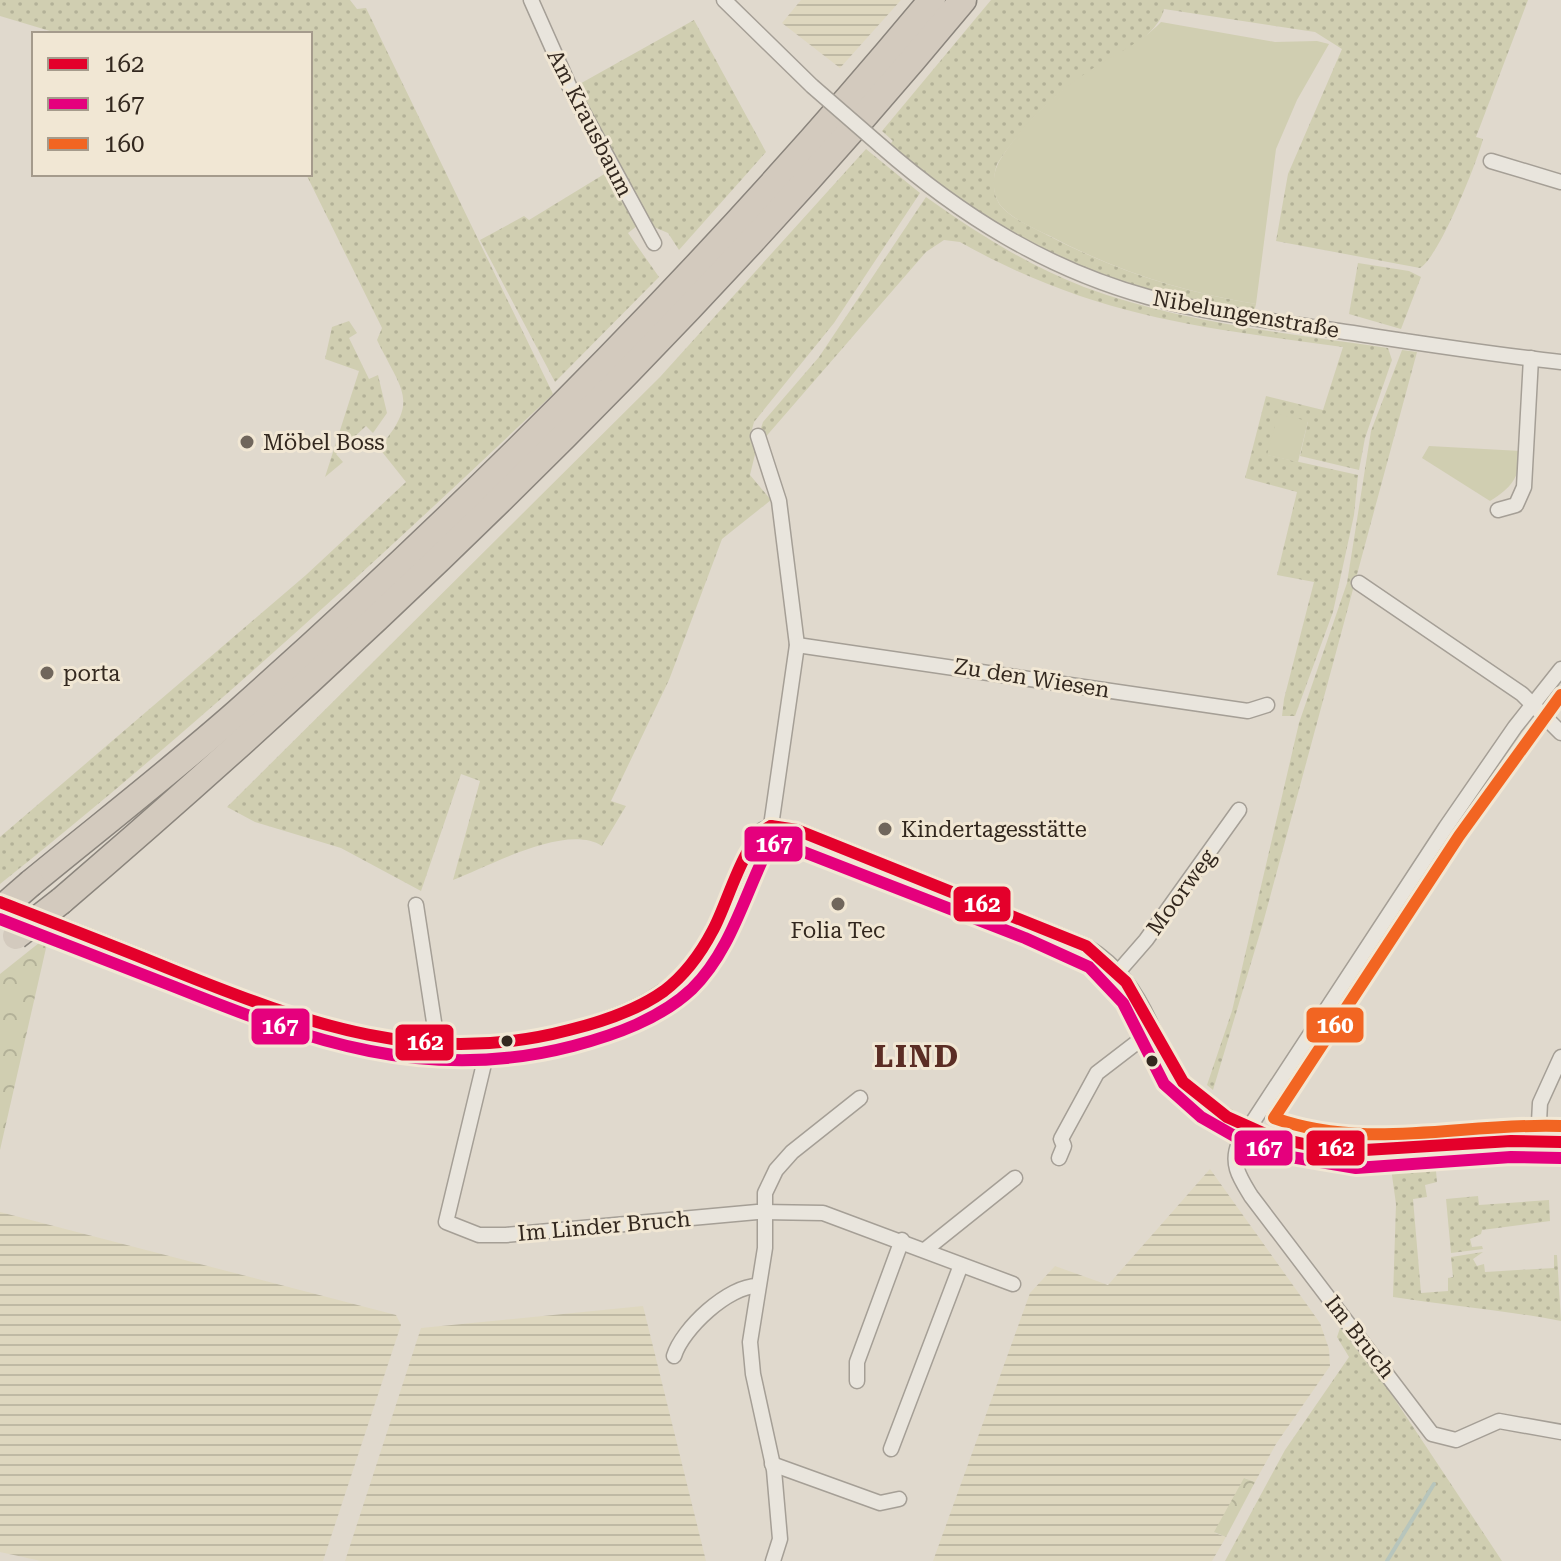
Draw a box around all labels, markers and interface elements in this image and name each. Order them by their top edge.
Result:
legend [32,32,312,176]
street label: Am Krausbaum [542,45,638,201]
text: 162 [104,50,144,78]
text: 167 [104,90,144,118]
text: 160 [104,130,144,158]
street label: Nibelungenstraße [1151,285,1341,343]
place label: Möbel Boss [263,430,385,455]
marker: Möbel Boss [238,433,256,451]
street label: Zu den Wiesen [953,653,1111,703]
place label: porta [63,661,120,686]
marker: porta [38,664,56,682]
place label: Kindertagesstätte [901,817,1087,842]
marker: Kindertagesstätte [876,820,894,838]
line badge: 167 [743,825,804,863]
text: 167 [756,832,792,857]
street label: Moorweg [1142,844,1221,940]
line badge: 162 [952,885,1012,923]
text: 162 [964,892,1000,917]
marker: Folia Tec [829,895,847,913]
place label: Folia Tec [791,918,885,943]
line badge: 160 [1305,1006,1365,1044]
line badge: 167 [250,1007,311,1046]
text: 160 [1317,1013,1353,1038]
text: 167 [262,1014,298,1039]
line badge: 162 [394,1023,455,1062]
text: 162 [407,1030,443,1055]
unlabelled marker [499,1033,515,1049]
district label: LIND [874,1039,960,1074]
unlabelled marker [1144,1053,1160,1069]
line badge: 167 [1233,1129,1294,1167]
line badge: 162 [1305,1129,1366,1167]
text: 167 [1246,1136,1282,1161]
text: 162 [1318,1136,1354,1161]
street label: Im Linder Bruch [516,1206,692,1246]
street label: Im Bruch [1320,1291,1400,1383]

